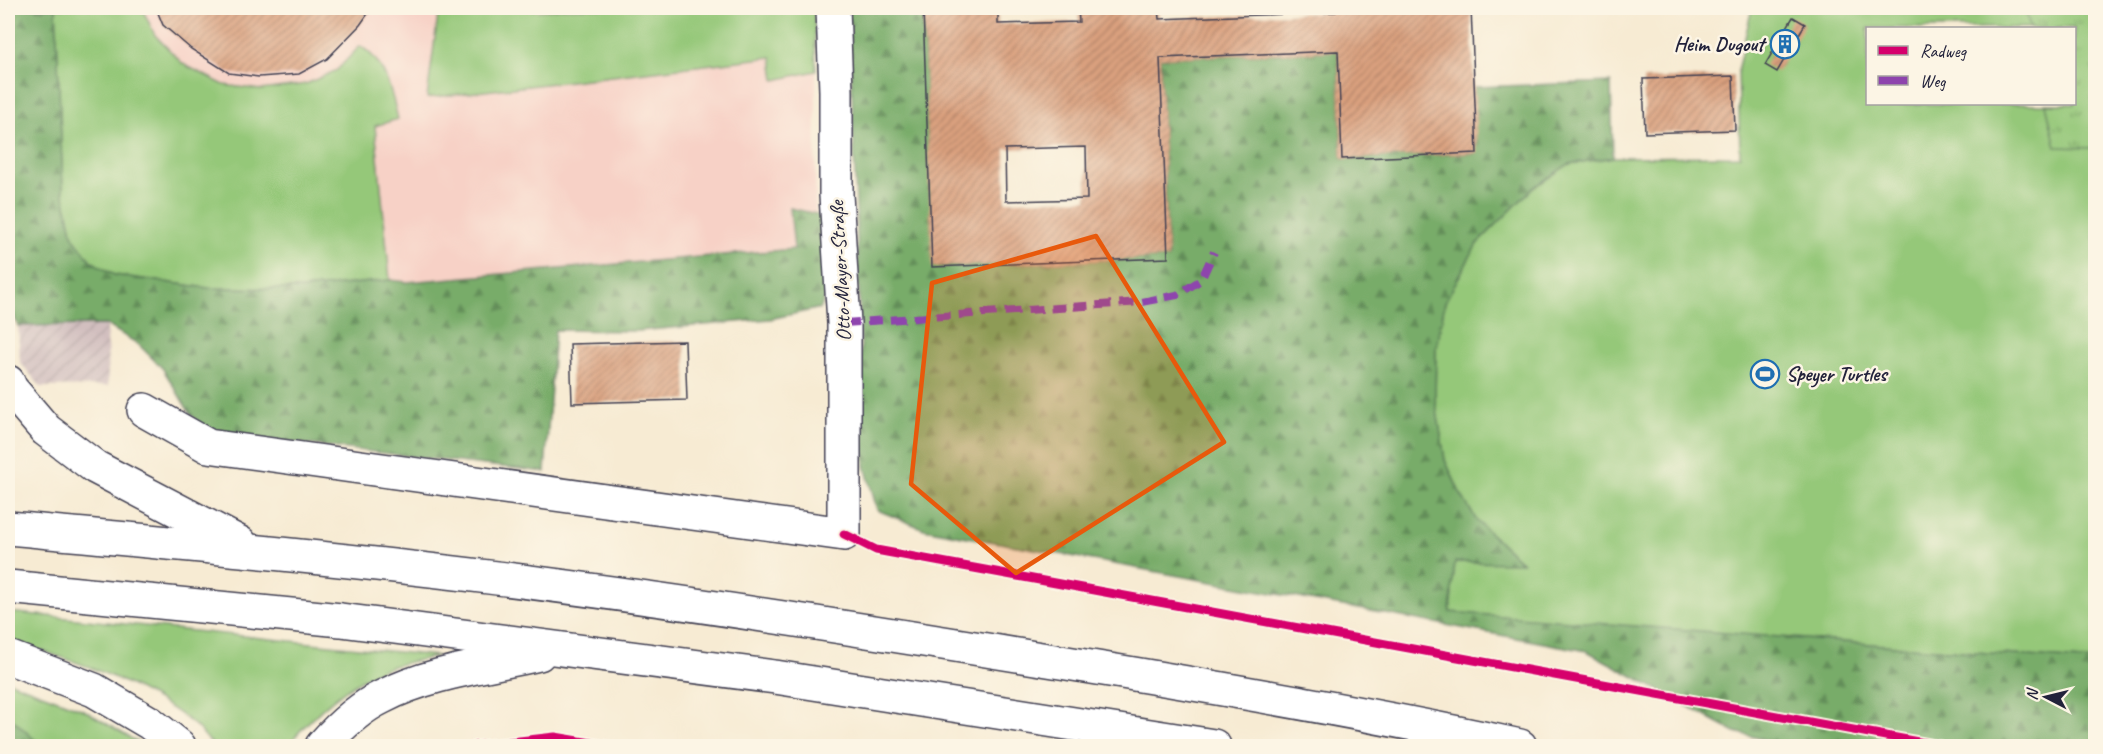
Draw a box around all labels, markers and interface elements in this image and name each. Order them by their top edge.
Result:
legend [1866,27,2076,105]
building icon: Heim Dugout [1769,28,1801,60]
place label: Heim Dugout [1674,31,1767,57]
text: Radweg [1920,40,1968,62]
text: Weg [1920,70,1947,92]
street label: Otto-Mayer-Straße [823,198,857,342]
sports icon: Speyer Turtles [1749,358,1781,390]
place label: Speyer Turtles [1786,361,1889,388]
north arrow [2016,667,2076,727]
text: N [2022,686,2043,701]

